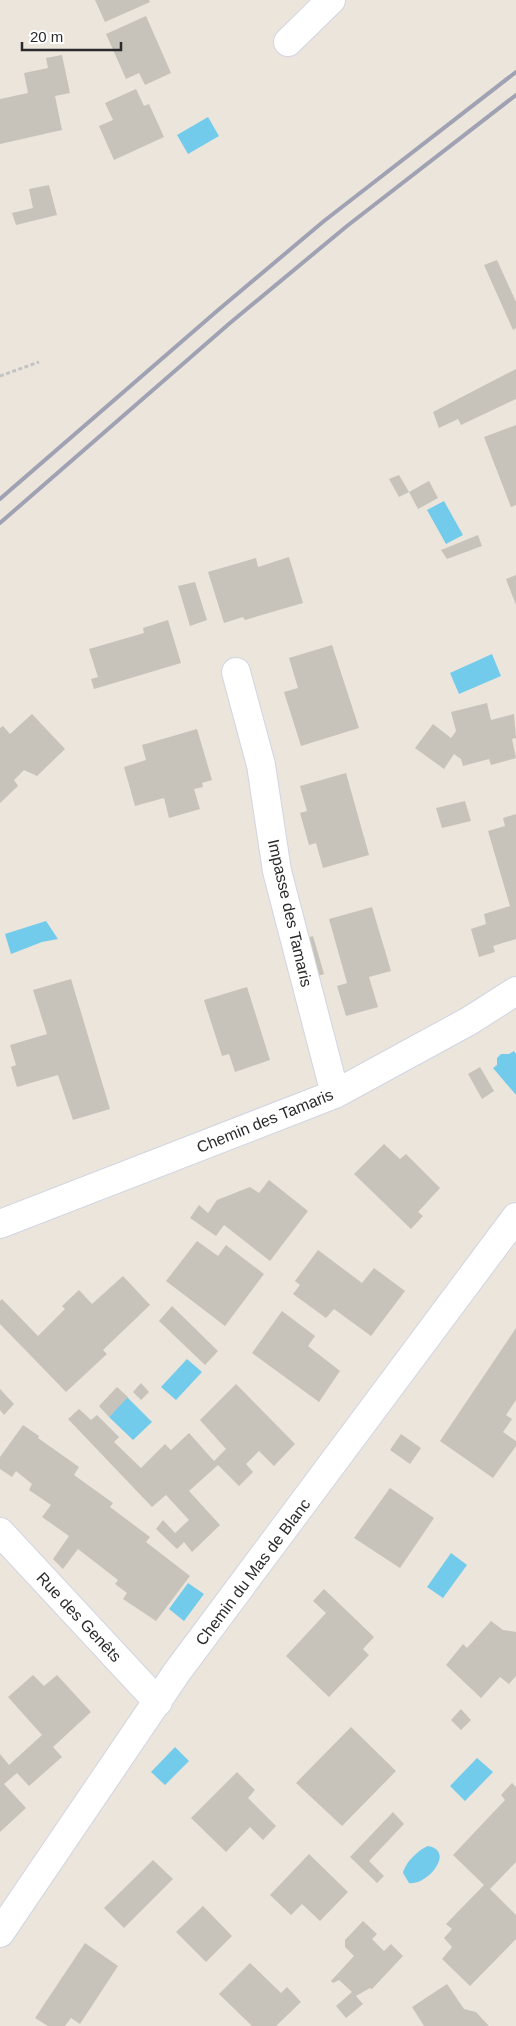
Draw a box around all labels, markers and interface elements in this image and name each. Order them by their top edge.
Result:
scale bar [22,20,121,52]
text: 20 m [30,28,63,45]
street label: Impasse des Tamaris [265,838,315,988]
street label: Chemin des Tamaris [194,1086,336,1156]
street label: Chemin du Mas de Blanc [192,1496,314,1648]
street label: Rue des Genêts [33,1569,125,1665]

